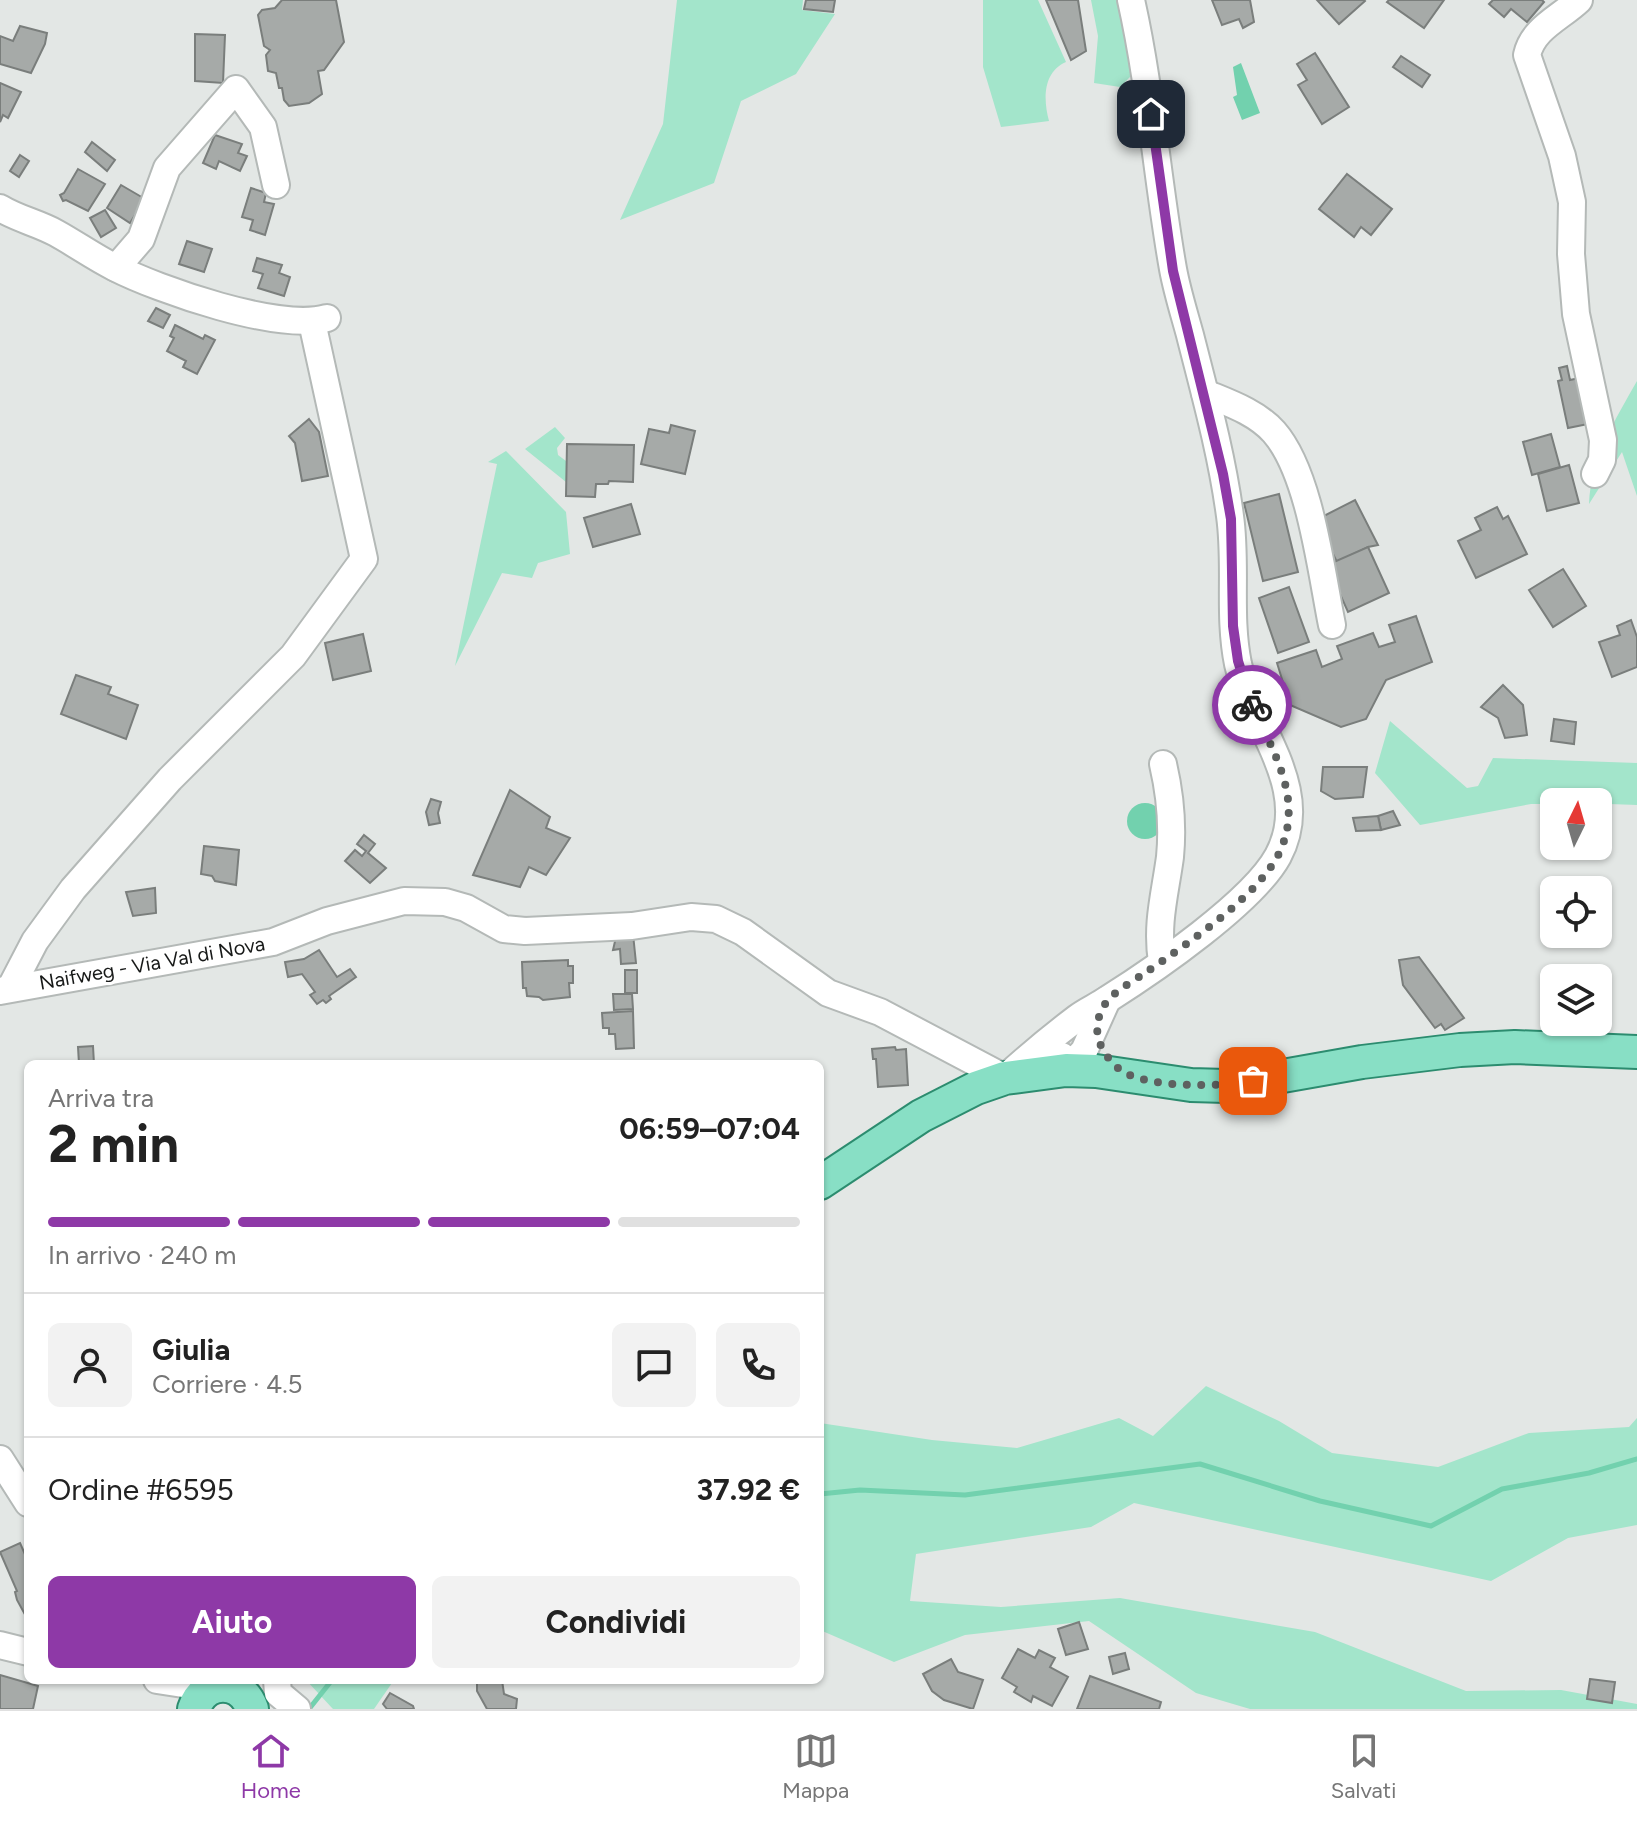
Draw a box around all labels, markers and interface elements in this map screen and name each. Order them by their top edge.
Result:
pin [1117,80,1185,148]
icon: home [1129,92,1173,136]
courier [1212,665,1292,745]
icon: bike [1230,683,1274,727]
north arrow [1540,788,1612,860]
map controls [1540,788,1612,1036]
button: locate [1540,876,1612,948]
street label: Naifweg - Via Val di Nova [37,931,267,995]
button: layers [1540,964,1612,1036]
pin [1219,1047,1287,1115]
icon: bag [1231,1059,1275,1103]
text: Arriva tra [48,1082,154,1114]
text: 06:59–07:04 [619,1110,800,1147]
text: 2 min [48,1113,179,1175]
text: In arrivo · 240 m [48,1239,236,1271]
button: person [48,1323,132,1407]
button: chat [612,1323,696,1407]
button: phone [716,1323,800,1407]
text: Giulia [152,1331,230,1368]
text: Corriere · 4.5 [152,1368,303,1400]
text: Ordine #6595 [48,1471,234,1508]
text: 37.92 € [696,1471,800,1508]
button: Aiuto [48,1576,416,1668]
button: Condividi [432,1576,800,1668]
tab: Home [241,1729,301,1804]
tab: Mappa [782,1729,849,1804]
tab: Salvati [1331,1729,1396,1804]

